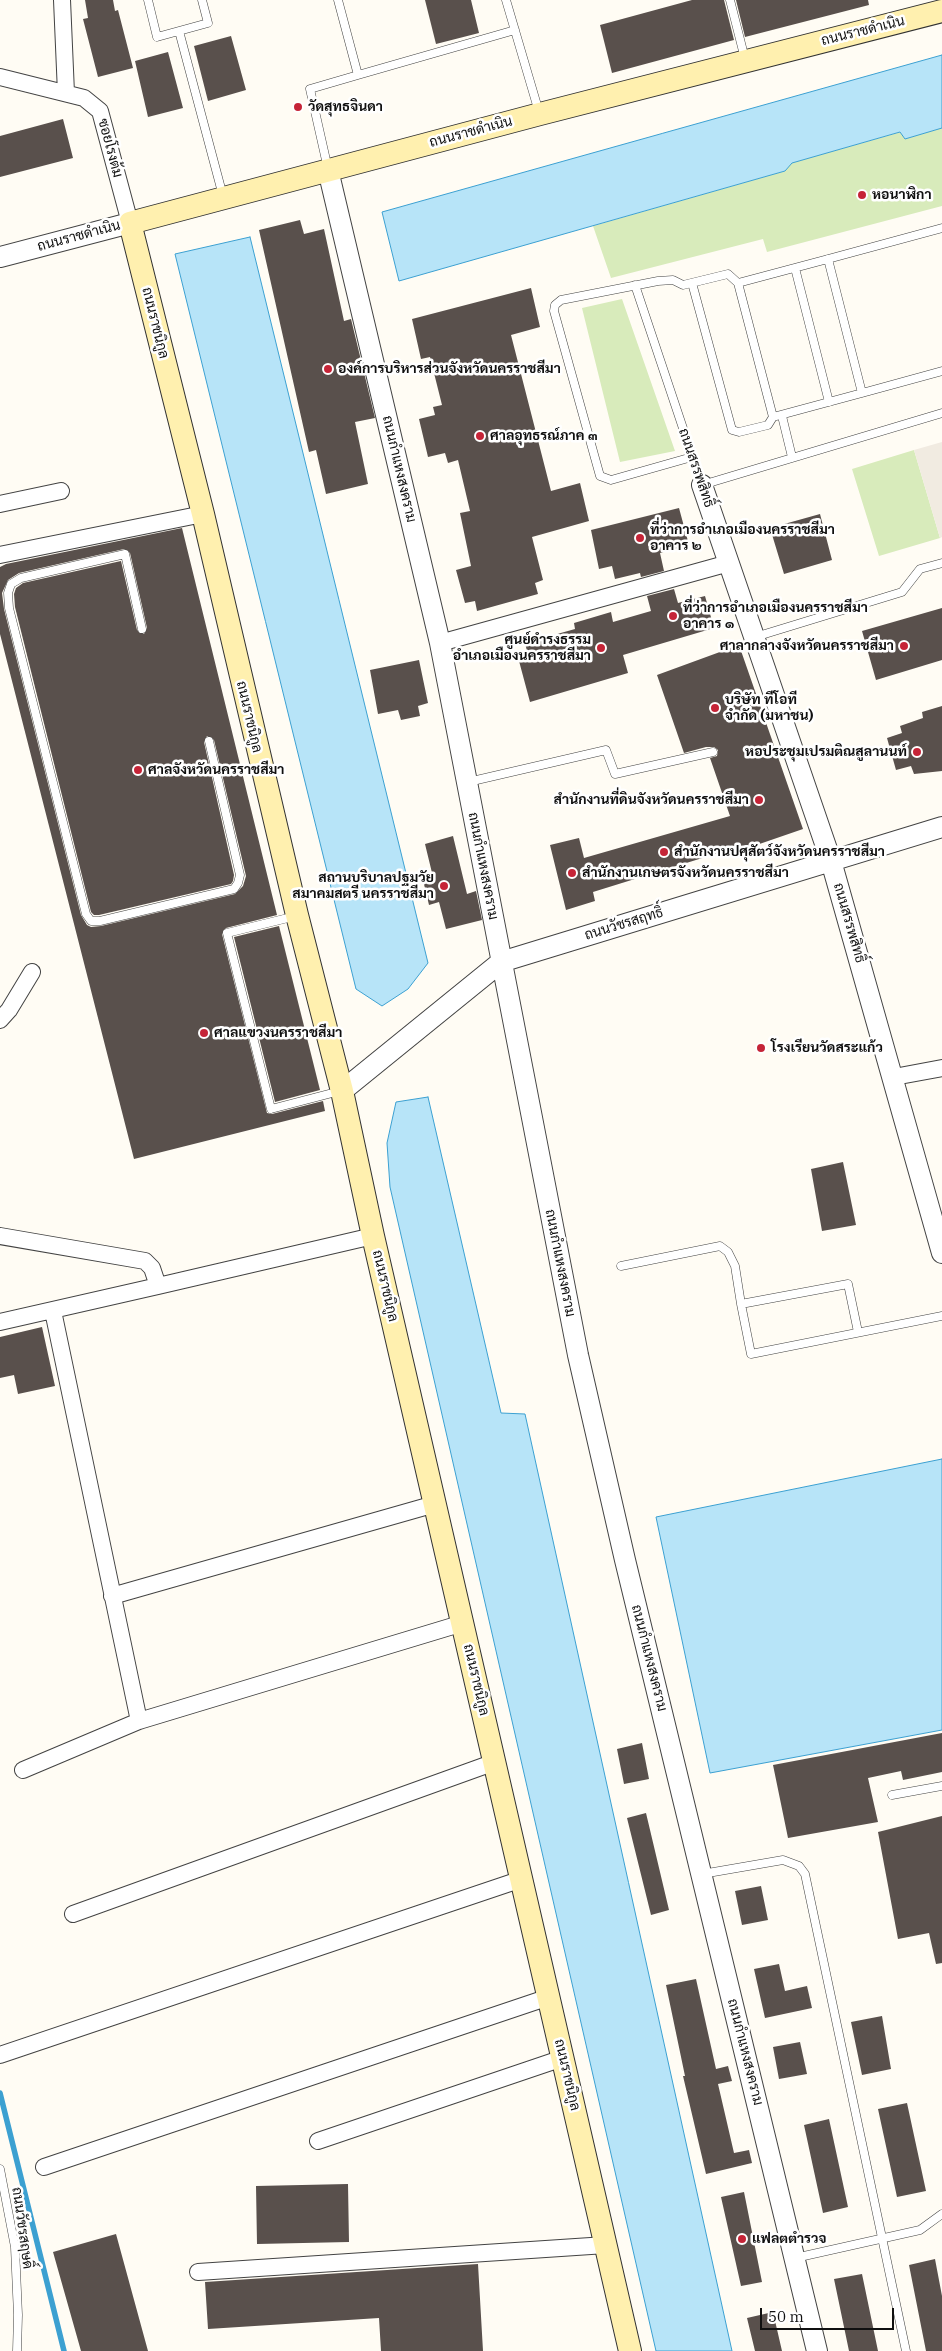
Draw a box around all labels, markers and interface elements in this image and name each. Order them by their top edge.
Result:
street label: ถนนราชดำเนิน [820,13,906,49]
place label: วัดสุทธจินดา [308,99,383,115]
marker: วัดสุทธจินดา [292,101,304,113]
street label: ถนนราชดำเนิน [428,113,514,151]
street label: ซอยโรงต้ม [94,117,126,179]
place label: หอนาฬิกา [872,187,932,203]
marker: หอนาฬิกา [856,189,868,201]
street label: ถนนราชดำเนิน [36,217,122,255]
street label: ถนนราชนิกูล [138,285,172,361]
place label: องค์การบริหารส่วนจังหวัดนครราชสีมา [338,361,561,377]
marker: องค์การบริหารส่วนจังหวัดนครราชสีมา [322,363,334,375]
street label: ถนนกำแหงสงคราม [379,414,419,524]
street label: ถนนสรรพสิทธิ์ [675,426,717,510]
place label: ศาลอุทธรณ์ภาค ๓ [490,428,598,444]
marker: ศาลอุทธรณ์ภาค ๓ [474,430,486,442]
place label: ที่ว่าการอำเภอเมืองนครราชสีมา อาคาร ๒ [650,522,835,554]
marker: ที่ว่าการอำเภอเมืองนครราชสีมา อาคาร ๒ [634,532,646,544]
place label: ที่ว่าการอำเภอเมืองนครราชสีมา อาคาร ๑ [683,600,868,632]
marker: ที่ว่าการอำเภอเมืองนครราชสีมา อาคาร ๑ [667,610,679,622]
place label: ศูนย์ดำรงธรรม อำเภอเมืองนครราชสีมา [453,632,591,664]
place label: ศาลากลางจังหวัดนครราชสีมา [720,638,894,654]
marker: ศาลากลางจังหวัดนครราชสีมา [898,640,910,652]
marker: ศูนย์ดำรงธรรม อำเภอเมืองนครราชสีมา [595,642,607,654]
street label: ถนนราชนิกูล [233,679,265,755]
place label: บริษัท ทีโอที จำกัด (มหาชน) [725,692,813,724]
marker: บริษัท ทีโอที จำกัด (มหาชน) [709,702,721,714]
place label: หอประชุมเปรมติณสูลานนท์ [745,744,907,760]
marker: หอประชุมเปรมติณสูลานนท์ [911,746,923,758]
place label: ศาลจังหวัดนครราชสีมา [148,762,285,778]
marker: ศาลจังหวัดนครราชสีมา [132,764,144,776]
place label: สำนักงานที่ดินจังหวัดนครราชสีมา [554,792,749,808]
marker: สำนักงานที่ดินจังหวัดนครราชสีมา [753,794,765,806]
street label: ถนนกำแหงสงคราม [464,811,502,921]
place label: สำนักงานปศุสัตว์จังหวัดนครราชสีมา [674,844,885,860]
marker: สำนักงานปศุสัตว์จังหวัดนครราชสีมา [658,846,670,858]
place label: สำนักงานเกษตรจังหวัดนครราชสีมา [582,865,789,881]
marker: สำนักงานเกษตรจังหวัดนครราชสีมา [566,867,578,879]
place label: สถานบริบาลปฐมวัย สมาคมสตรี นครราชสีมา [292,870,434,902]
marker: สถานบริบาลปฐมวัย สมาคมสตรี นครราชสีมา [438,880,450,892]
street label: ถนนสรรพสิทธิ์ [830,881,868,965]
street label: ถนนวัชรสฤทธิ์ [583,904,665,944]
place label: ศาลแขวงนครราชสีมา [214,1025,342,1041]
marker: ศาลแขวงนครราชสีมา [198,1027,210,1039]
place label: โรงเรียนวัดสระแก้ว [771,1040,883,1056]
marker: โรงเรียนวัดสระแก้ว [755,1042,767,1054]
street label: ถนนกำแหงสงคราม [541,1208,579,1318]
street label: ถนนราชนิกูล [369,1248,401,1324]
street label: ถนนกำแหงสงคราม [628,1603,670,1713]
street label: ถนนราชนิกูล [460,1642,492,1718]
street label: ถนนกำแหงสงคราม [724,1997,766,2107]
street label: ถนนราชนิกูล [551,2037,583,2113]
street label: ถนนวัชรสฤษดิ์ [8,2186,36,2270]
place label: แฟลตตำรวจ [752,2231,827,2247]
marker: แฟลตตำรวจ [736,2233,748,2245]
scale bar [762,2298,896,2330]
text: 50 m [768,2307,804,2326]

